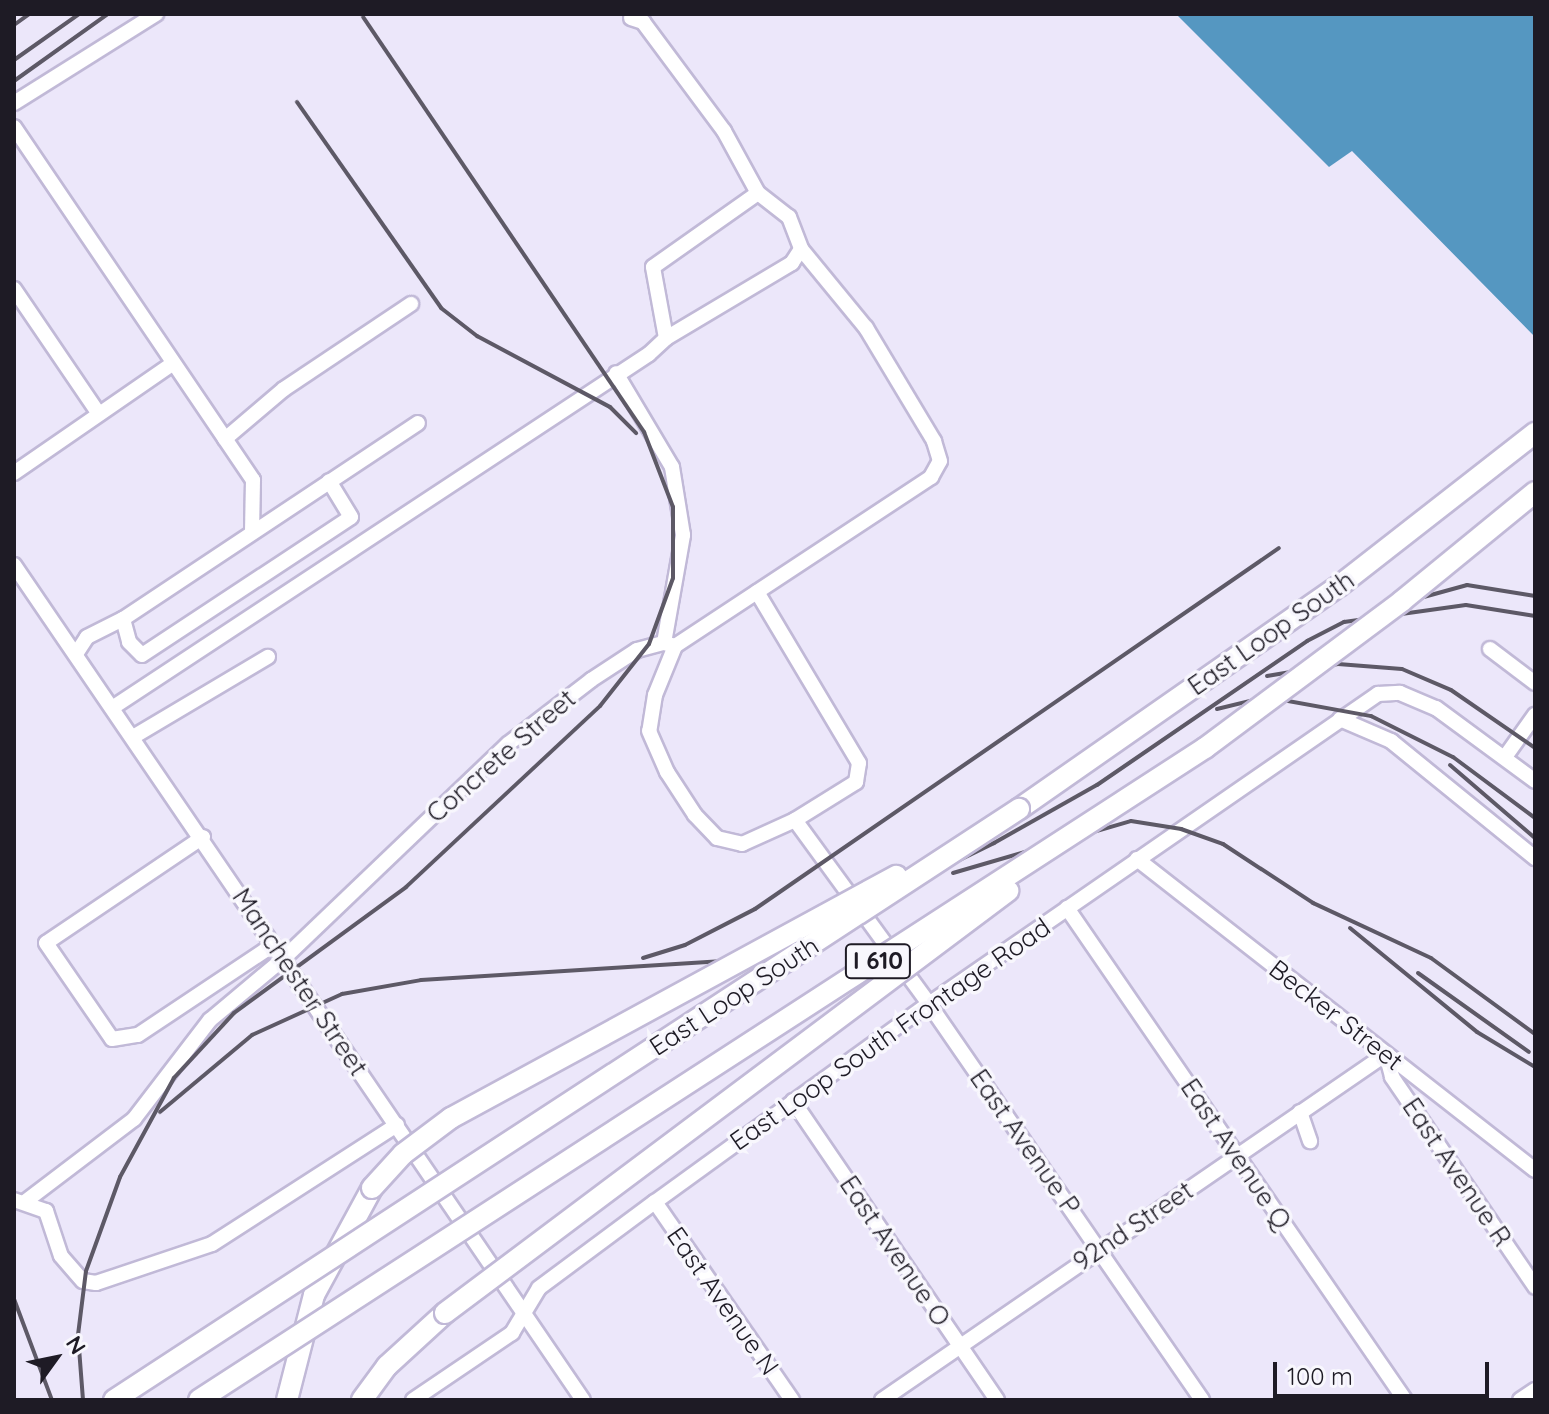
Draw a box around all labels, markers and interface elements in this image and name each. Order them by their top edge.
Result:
street label: East Loop South [1182,564,1360,702]
street label: Concrete Street [420,683,582,829]
street label: Manchester Street [226,883,374,1081]
street label: East Loop South Frontage Road [724,911,1056,1157]
street label: East Loop South [644,930,824,1062]
road number: I 610 [844,941,912,981]
street label: Becker Street [1263,953,1409,1077]
street label: East Avenue P [963,1063,1087,1221]
street label: East Avenue Q [1174,1073,1298,1235]
street label: East Avenue R [1396,1092,1518,1252]
street label: East Avenue O [833,1170,957,1332]
street label: 92nd Street [1067,1175,1199,1277]
street label: East Avenue N [660,1221,786,1381]
north arrow [16,1318,96,1398]
text: N [60,1331,92,1359]
scale bar [1277,1346,1493,1396]
text: 100 m [1287,1361,1353,1391]

